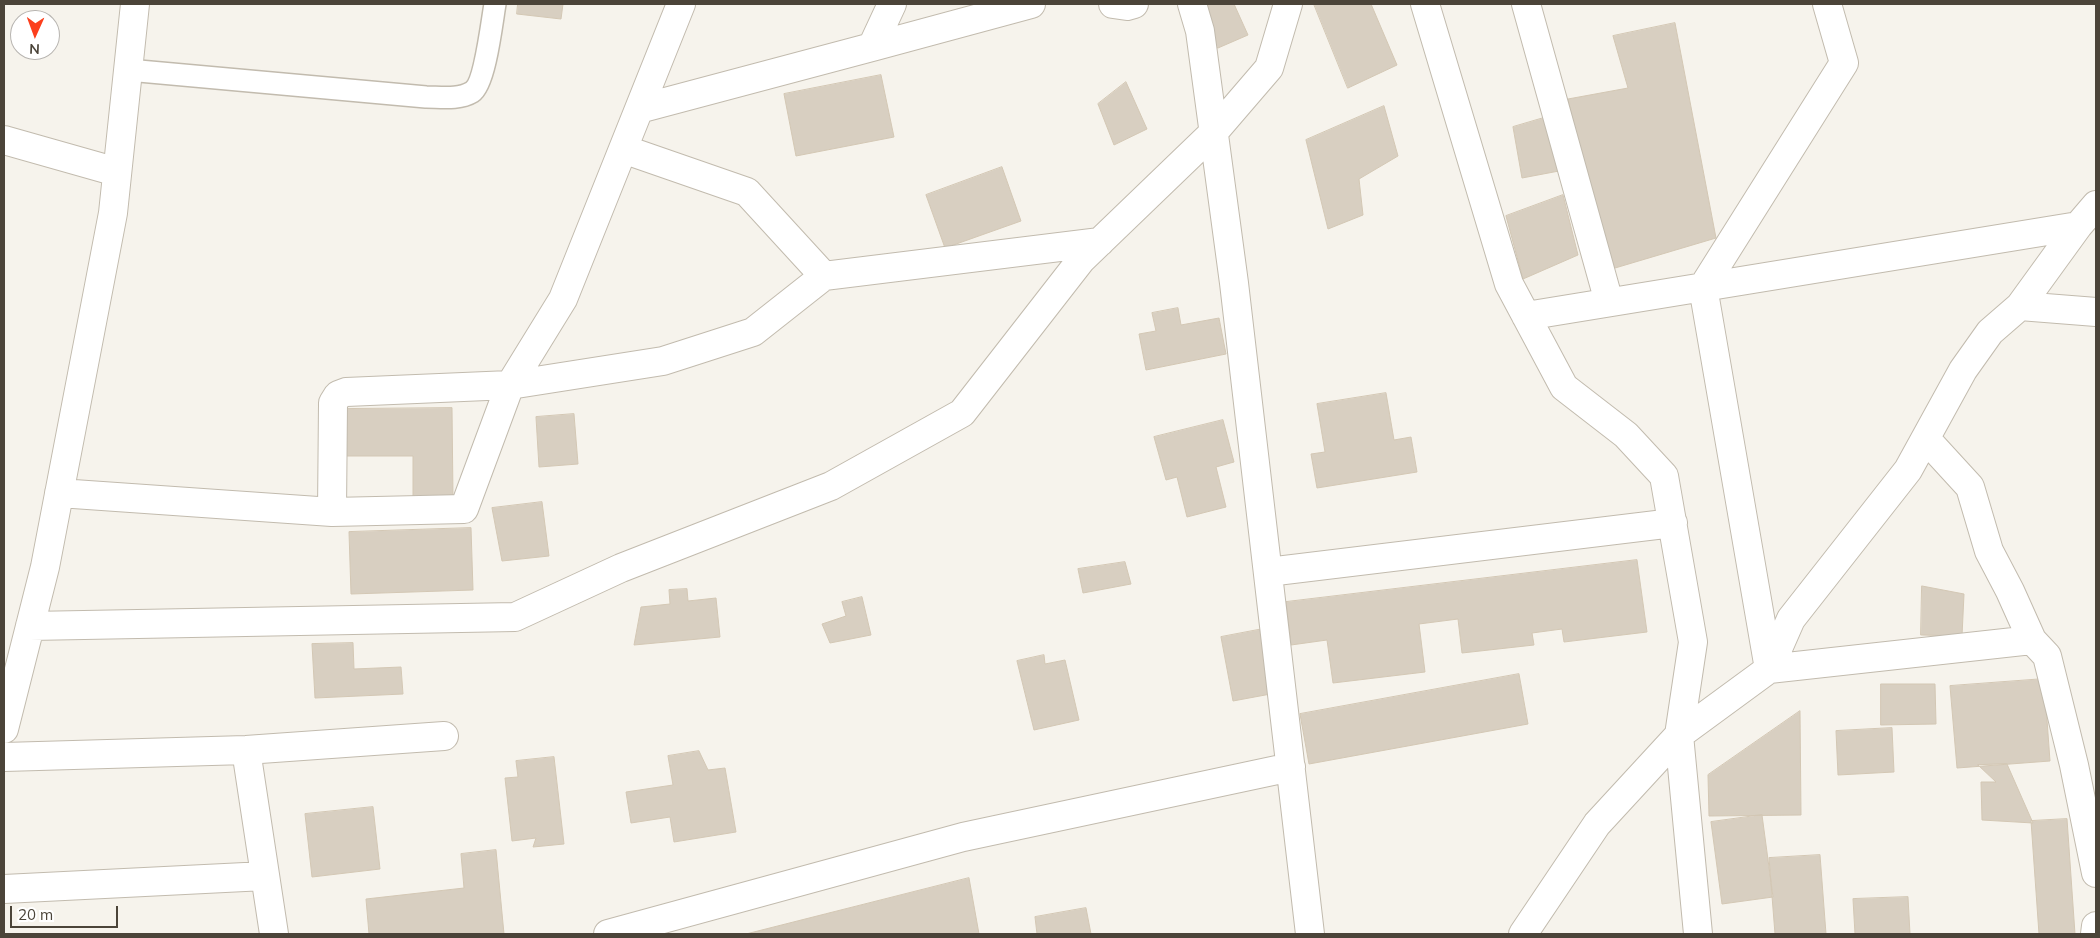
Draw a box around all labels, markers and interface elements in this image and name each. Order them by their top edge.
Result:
north arrow [10,10,60,60]
text: N [29,40,40,58]
scale bar [12,896,120,928]
text: 20 m [18,905,53,924]

